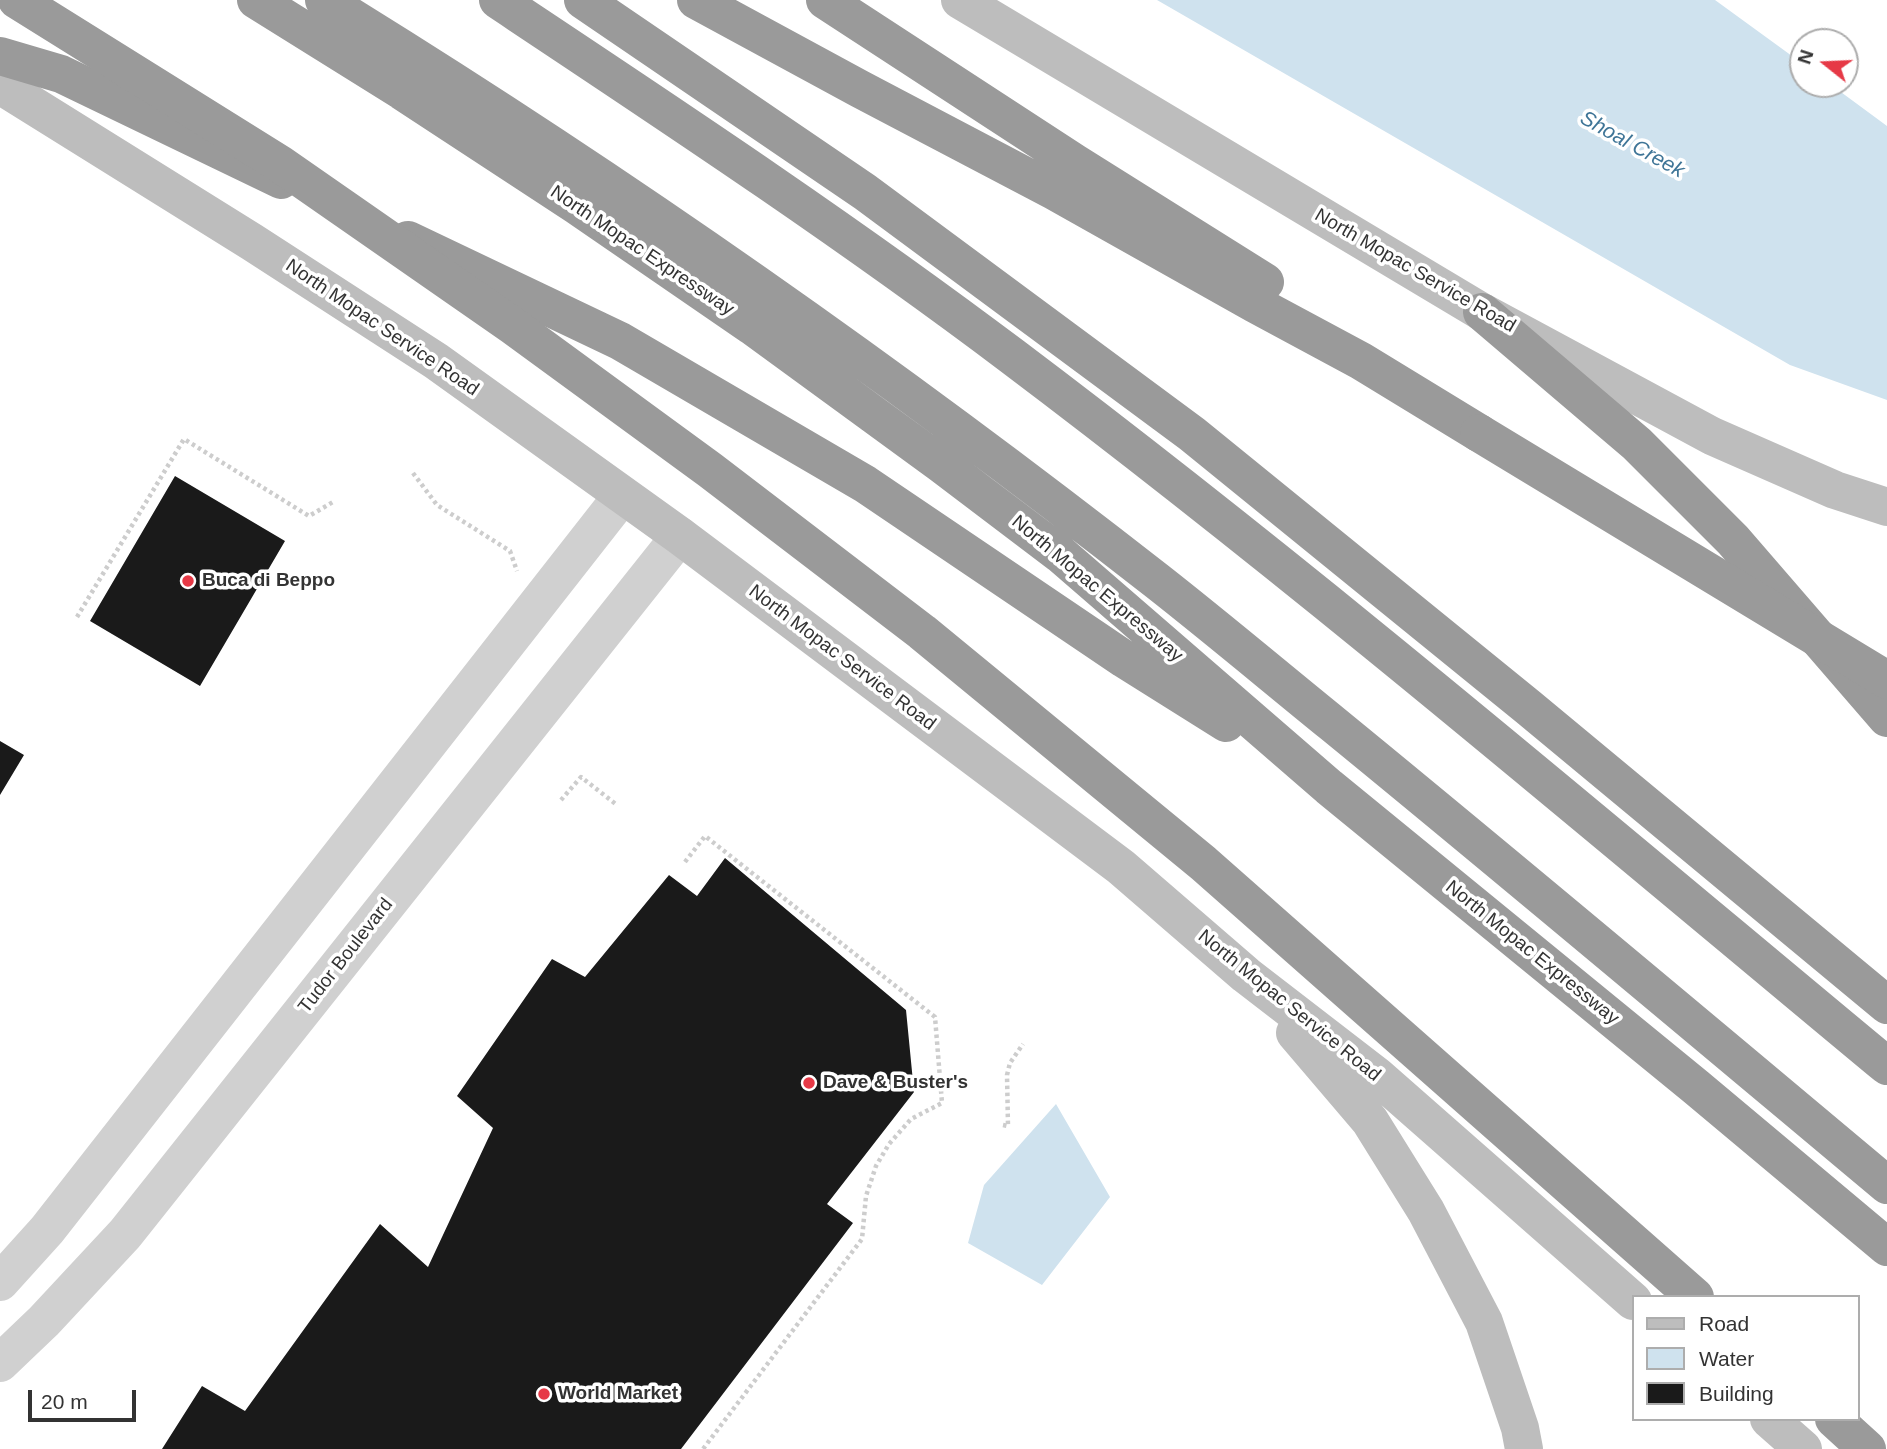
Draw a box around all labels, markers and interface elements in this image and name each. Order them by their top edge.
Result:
north arrow [1789,28,1859,98]
text: N [1793,47,1818,67]
water label: Shoal Creek [1575,106,1689,184]
street label: North Mopac Expressway [546,181,738,321]
street label: North Mopac Service Road [1311,204,1519,338]
street label: North Mopac Service Road [281,255,483,401]
street label: North Mopac Expressway [1007,511,1187,667]
place label: Buca di Beppo [202,570,335,592]
marker: Buca di Beppo [180,573,196,589]
street label: North Mopac Service Road [744,580,940,736]
street label: North Mopac Expressway [1441,876,1623,1030]
street label: Tudor Boulevard [294,894,398,1018]
street label: North Mopac Service Road [1193,925,1385,1087]
place label: Dave & Buster's [823,1072,968,1094]
marker: Dave & Buster's [801,1075,817,1091]
legend [1632,1295,1859,1421]
text: Road [1699,1312,1749,1335]
text: Water [1699,1347,1754,1370]
scale bar [32,1376,140,1420]
text: Building [1699,1382,1774,1405]
place label: World Market [558,1383,678,1405]
marker: World Market [536,1386,552,1402]
text: 20 m [41,1390,88,1413]

